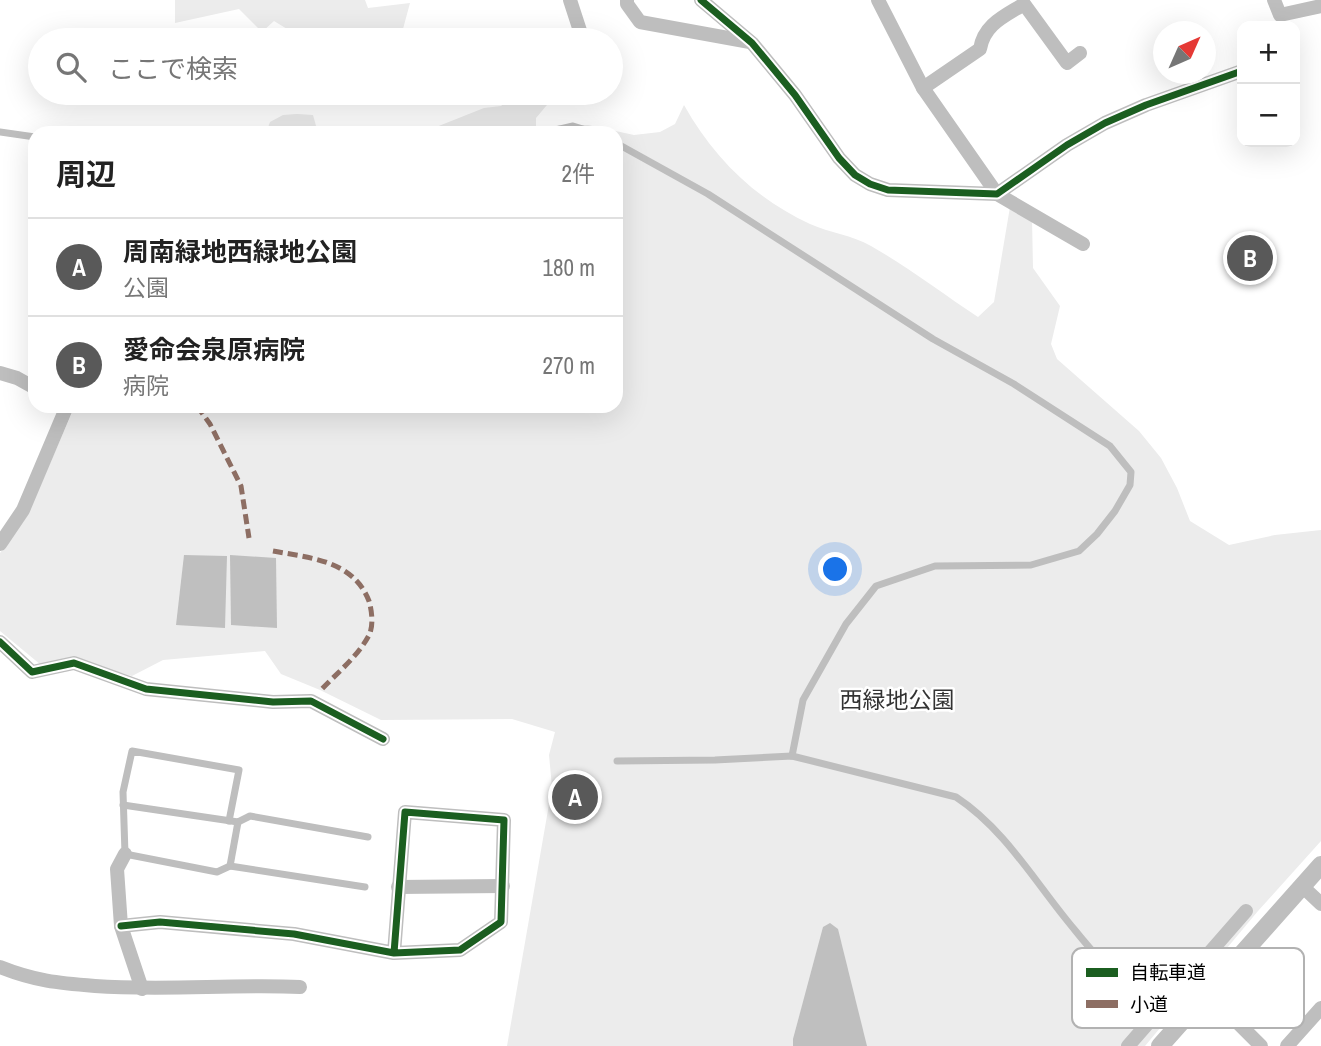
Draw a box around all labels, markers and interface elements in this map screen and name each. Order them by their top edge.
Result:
north arrow [1153,21,1216,84]
map controls [1237,21,1300,147]
button: + [1237,21,1300,84]
search box [28,28,623,105]
icon: search [52,48,90,86]
text: ここで検索 [108,51,238,86]
button: − [1237,84,1300,147]
text: 周辺 [56,154,116,194]
text: 2件 [562,158,595,189]
pin: B [1227,232,1273,284]
text: 周南緑地西緑地公園 [123,234,357,269]
text: A [72,252,86,283]
text: 180 m [543,252,595,283]
text: 公園 [123,272,169,303]
text: 愛命会泉原病院 [123,332,305,367]
text: B [72,350,86,381]
text: 270 m [543,350,595,381]
text: 病院 [123,370,169,401]
your location [818,552,852,586]
park label: 西緑地公園 [840,684,955,715]
pin: A [552,771,598,823]
legend [1072,948,1304,1028]
text: 自転車道 [1130,959,1206,985]
text: 小道 [1130,991,1168,1017]

